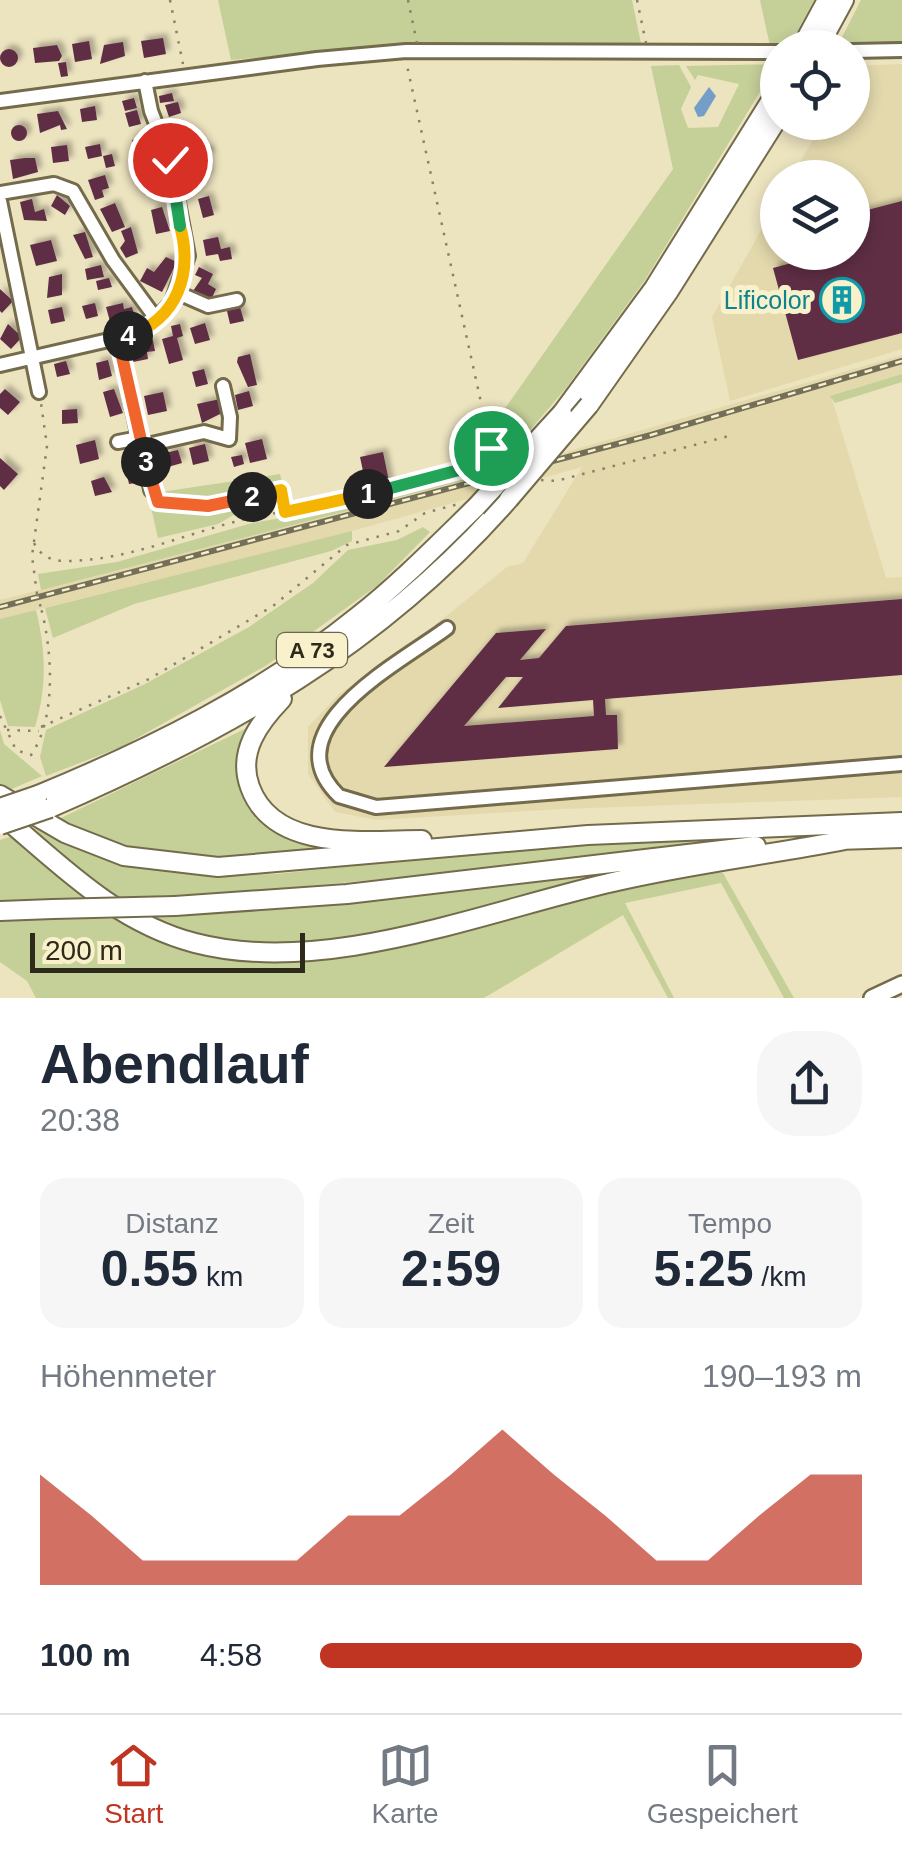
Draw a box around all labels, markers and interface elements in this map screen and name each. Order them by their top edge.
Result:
map controls [760,30,870,270]
button: locate [760,30,870,140]
pin [128,118,213,203]
icon: check [143,133,198,188]
button: layers [760,160,870,270]
building icon: Lificolor [819,277,865,323]
place label: Lificolor [724,286,810,314]
pin: 4 [103,311,153,361]
text: 4 [120,320,136,351]
pin [449,406,534,491]
icon: arrive [464,421,519,476]
pin: 3 [121,437,171,487]
text: 3 [138,446,154,477]
pin: 1 [343,469,393,519]
pin: 2 [227,472,277,522]
text: 1 [360,478,376,509]
text: 2 [244,481,260,512]
road number: A 73 [277,633,347,667]
scale bar [30,928,305,973]
text: 200 m [45,935,123,966]
button: share [757,1031,862,1136]
text: Abendlauf [40,1033,309,1095]
text: 20:38 [40,1102,120,1138]
text: Distanz [125,1208,219,1239]
text: Zeit [428,1208,474,1239]
text: Tempo [688,1208,772,1239]
text: 0.55 [101,1241,198,1297]
text: 2:59 [401,1241,501,1297]
text: 5:25 [654,1241,754,1297]
text: km [198,1261,243,1292]
text: /km [754,1261,806,1292]
text: Höhenmeter [40,1358,216,1394]
text: 190–193 m [702,1358,862,1394]
text: 100 m [40,1637,131,1673]
text: 4:58 [200,1637,262,1673]
tab: Start [104,1738,163,1830]
tab: Karte [372,1738,439,1830]
tab: Gespeichert [647,1738,798,1830]

